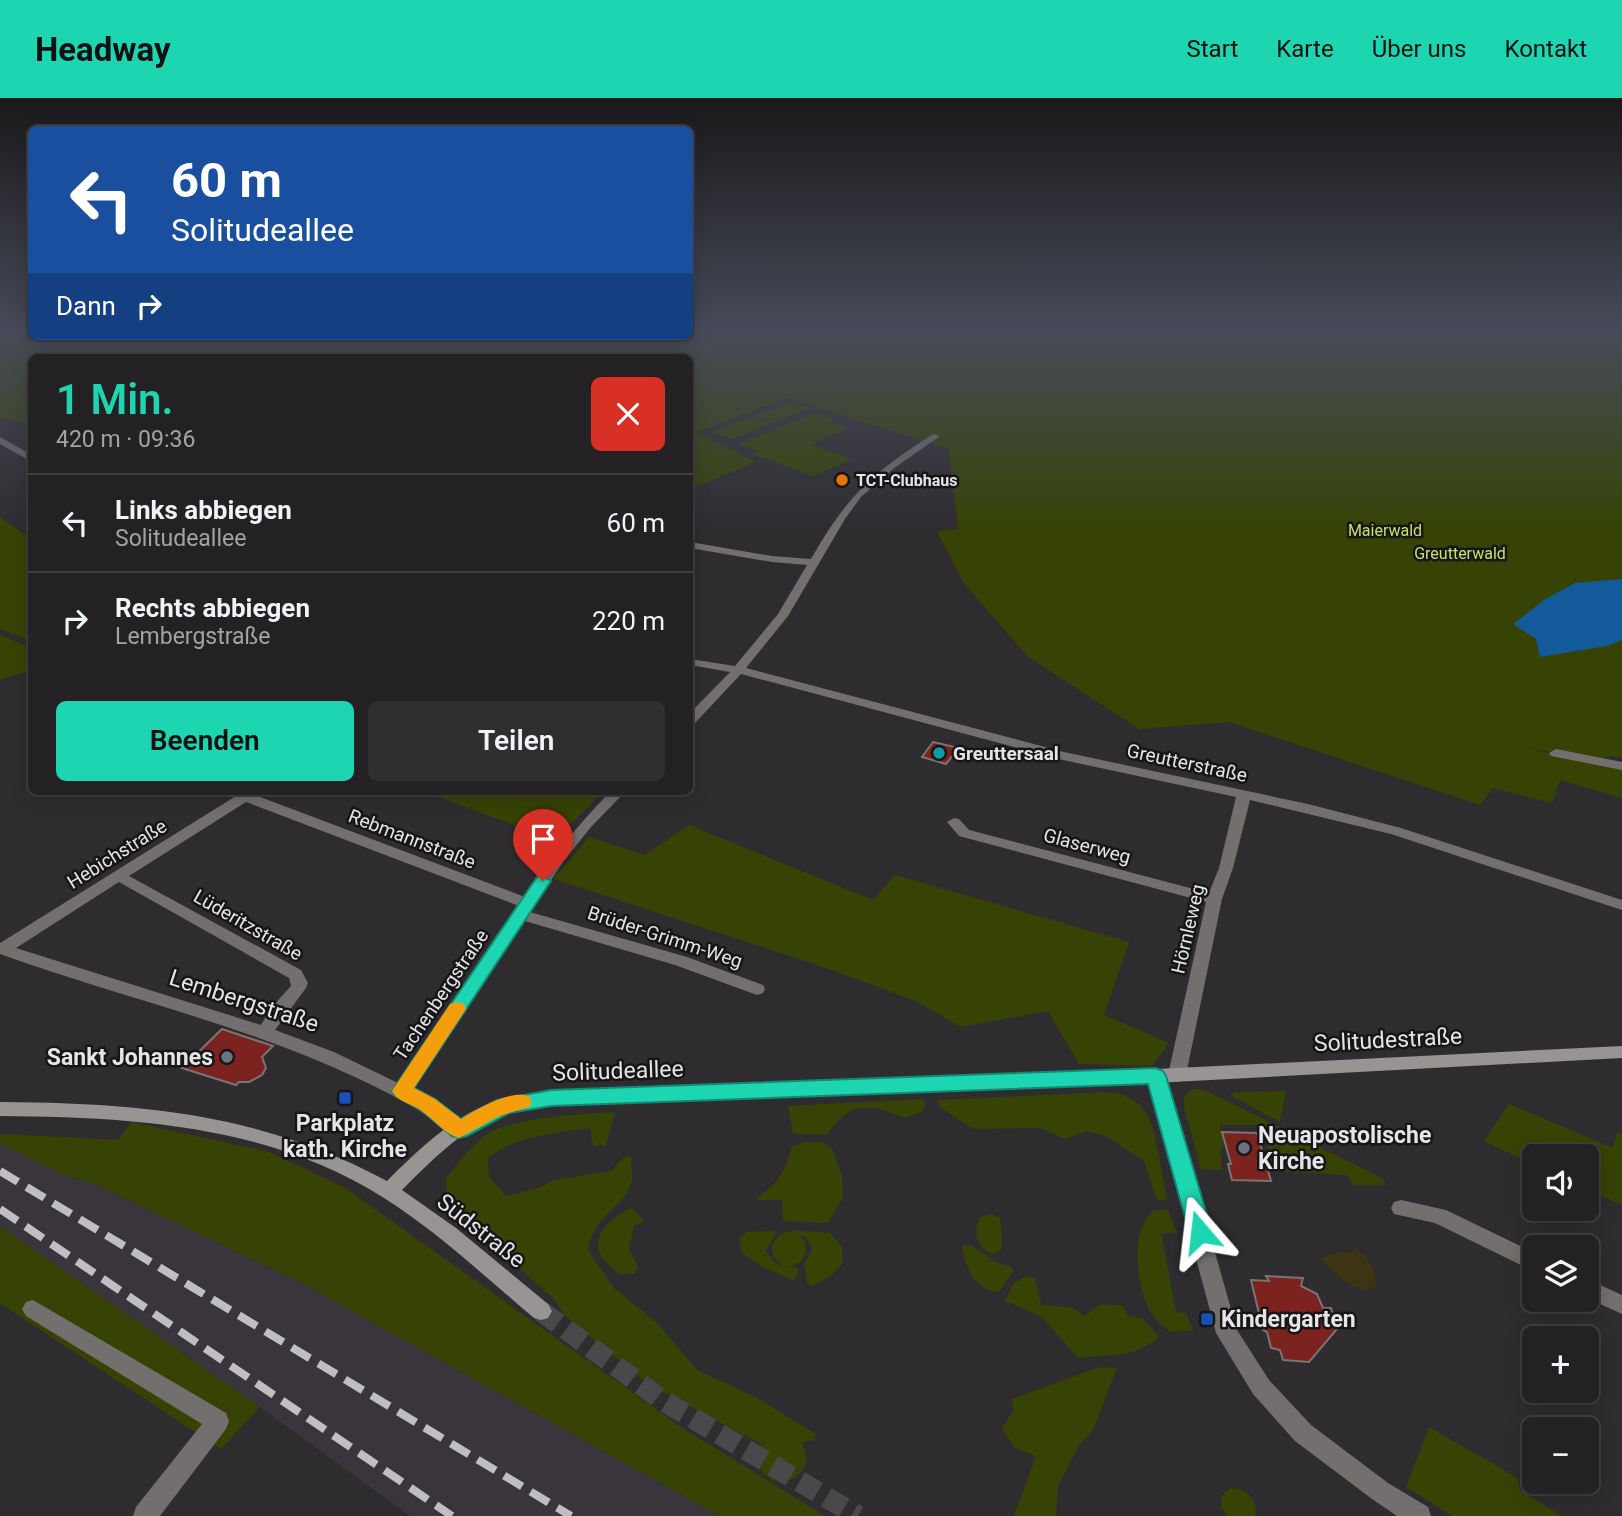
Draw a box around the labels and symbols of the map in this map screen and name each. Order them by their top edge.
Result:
place label: TCT-Clubhaus [856,471,958,490]
marker: TCT-Clubhaus [834,472,850,488]
park label: Maierwald [1348,521,1422,540]
park label: Greutterwald [1414,544,1506,563]
street label: Greutterstraße [1125,739,1249,787]
place label: Greuttersaal [953,742,1059,765]
marker: Greuttersaal [931,745,947,761]
street label: Rebmannstraße [345,804,479,874]
pin [513,809,573,881]
street label: Hebichstraße [63,814,171,894]
street label: Glaserweg [1041,823,1133,869]
street label: Hörnleweg [1167,882,1209,976]
street label: Lüderitzstraße [190,885,306,965]
street label: Brüder-Grimm-Weg [585,901,745,973]
street label: Tachenbergstraße [389,925,493,1065]
street label: Lembergstraße [166,964,322,1038]
street label: Solitudestraße [1313,1023,1463,1057]
place label: Sankt Johannes [47,1044,213,1071]
marker: Sankt Johannes [219,1049,235,1065]
street label: Solitudeallee [552,1055,684,1087]
marker: Parkplatz kath. Kirche [337,1090,353,1106]
place label: Parkplatz kath. Kirche [283,1110,407,1163]
place label: Neuapostolische Kirche [1258,1122,1431,1175]
marker: Neuapostolische Kirche [1236,1140,1252,1156]
street label: Südstraße [432,1188,530,1274]
position arrow [1163,1195,1237,1269]
place label: Kindergarten [1221,1306,1356,1333]
marker: Kindergarten [1199,1311,1215,1327]

